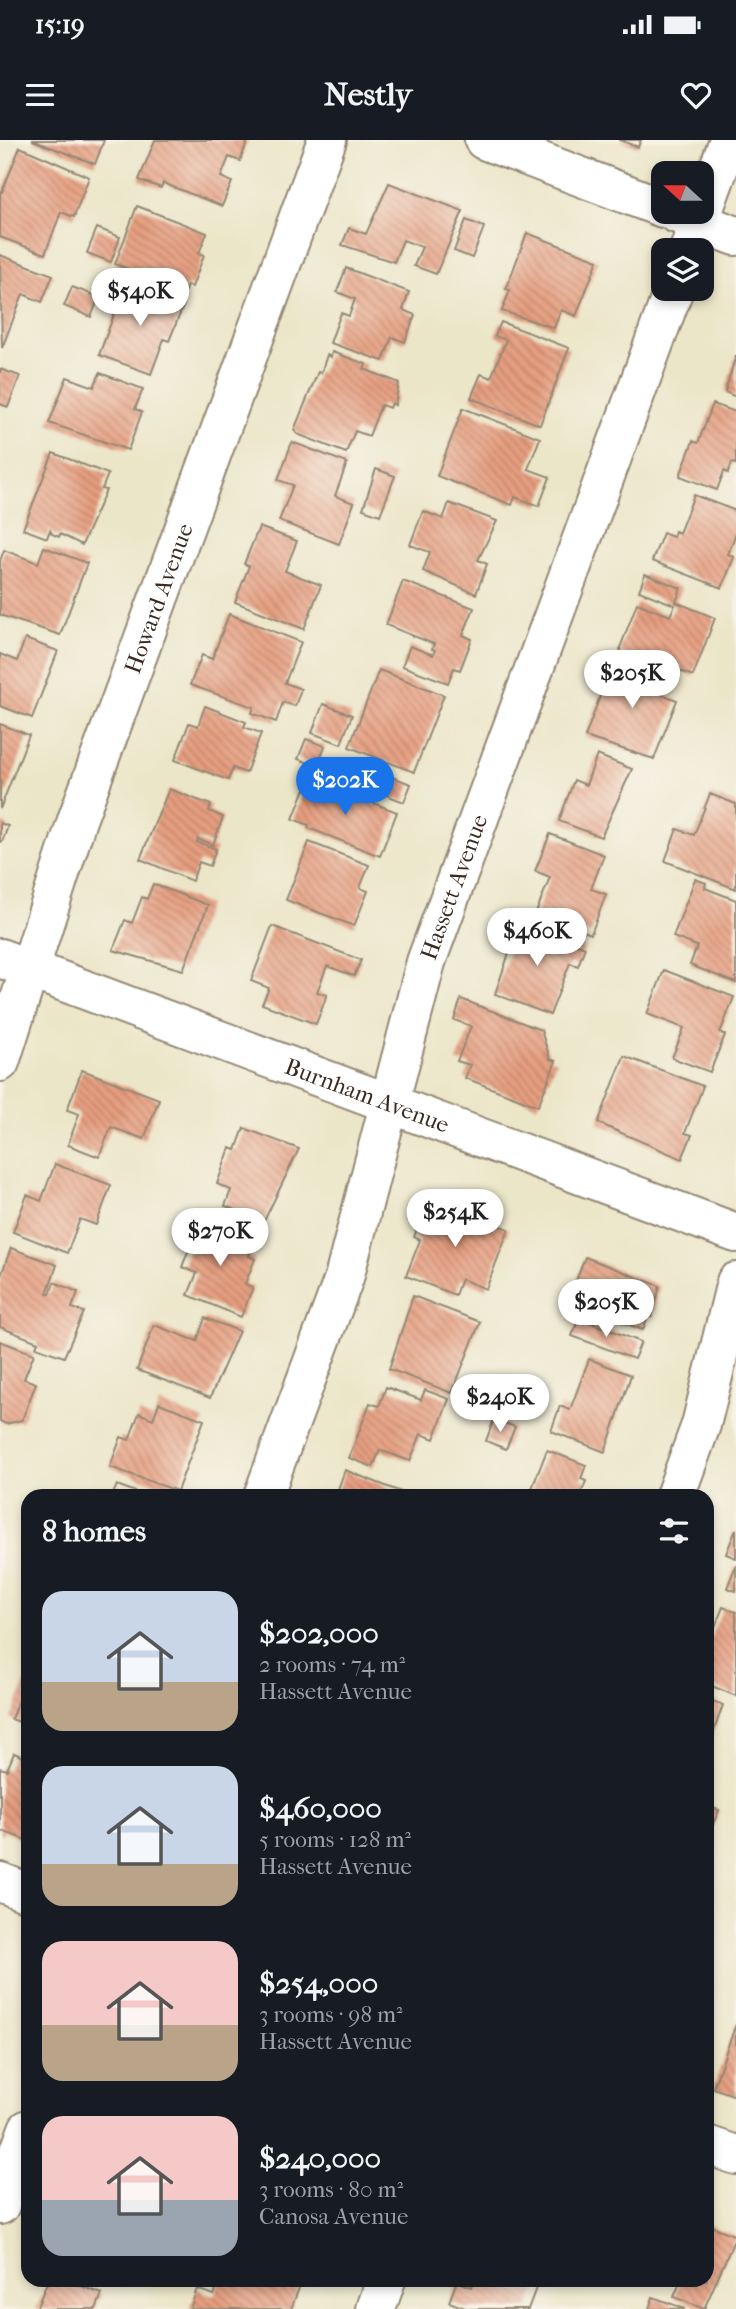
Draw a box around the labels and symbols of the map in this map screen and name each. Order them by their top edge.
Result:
north arrow [651,161,714,224]
pin: $540K [91,268,189,328]
street label: Howard Avenue [119,520,199,677]
pin: $205K [583,650,681,710]
pin: $202K [296,758,394,817]
street label: Hassett Avenue [415,811,493,964]
pin: $460K [488,908,586,968]
street label: Burnham Avenue [281,1053,453,1139]
pin: $254K [406,1190,504,1249]
pin: $270K [171,1208,269,1268]
pin: $205K [557,1280,655,1339]
pin: $240K [451,1374,549,1434]

